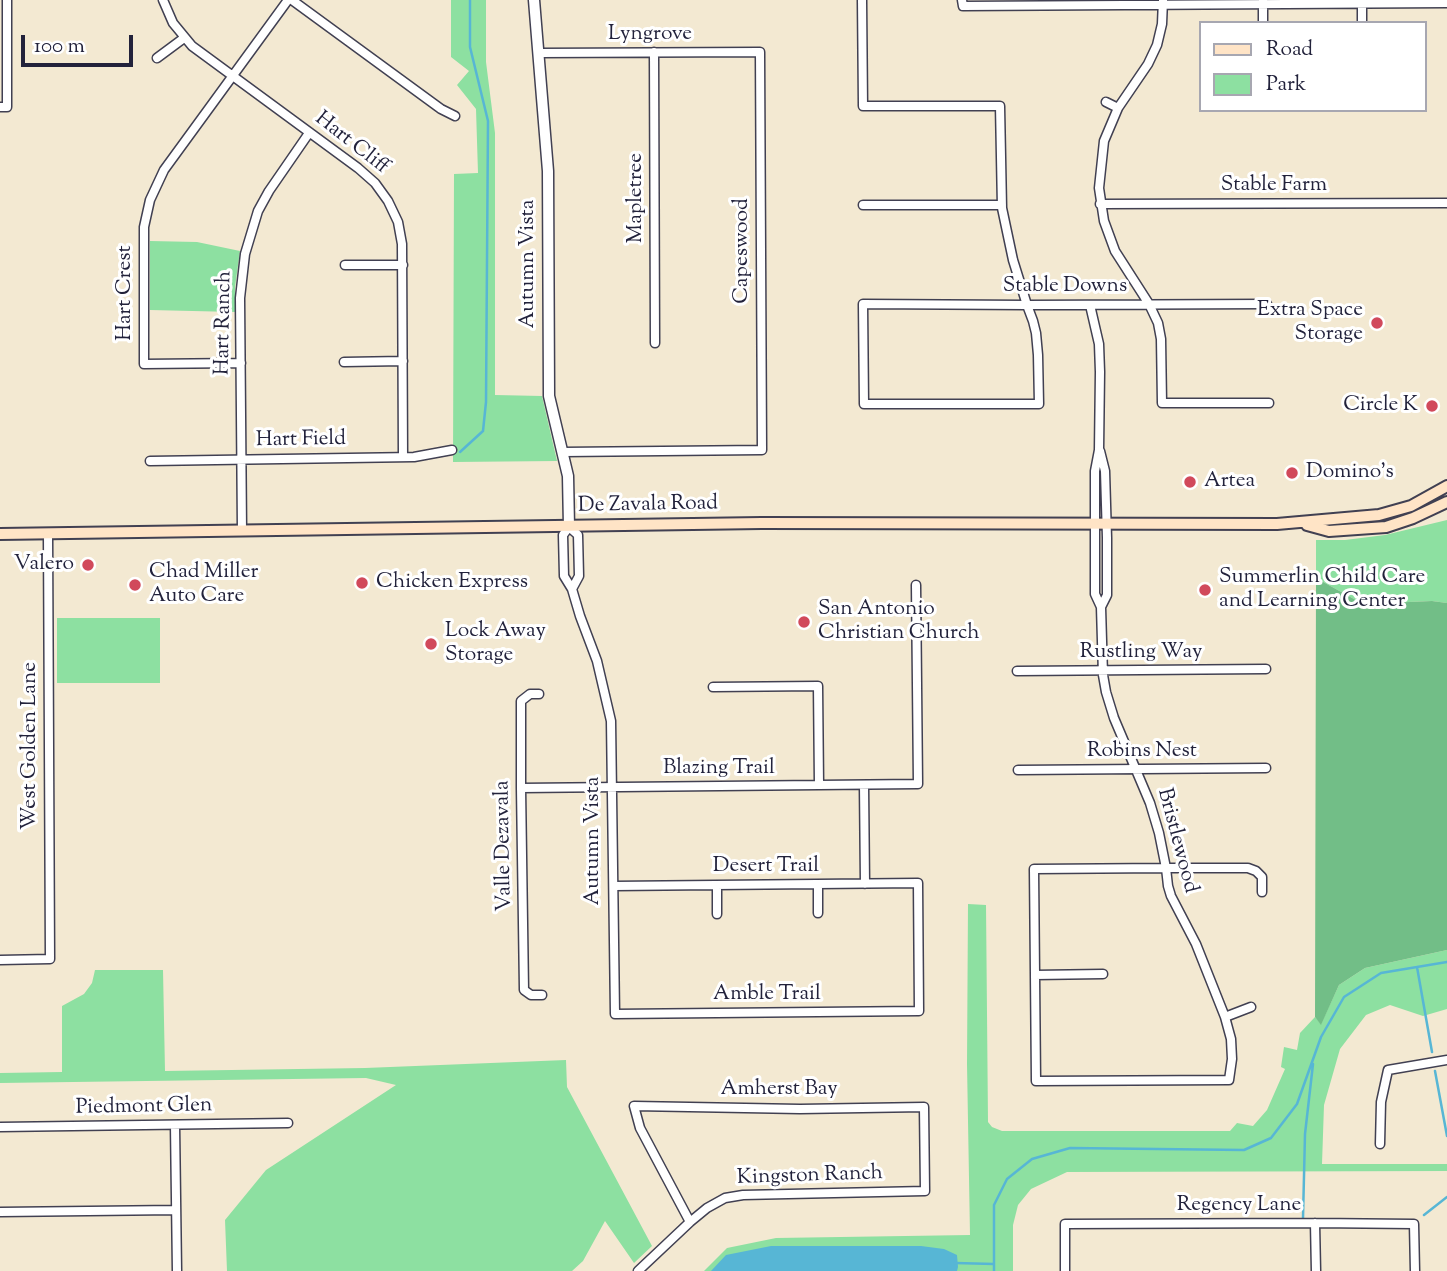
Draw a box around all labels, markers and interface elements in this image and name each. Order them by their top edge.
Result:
scale bar [24,21,136,65]
legend [1198,21,1426,112]
street label: Lyngrove [608,22,692,48]
text: 100 m [34,32,85,62]
text: Road [1266,35,1313,65]
text: Park [1266,70,1306,100]
street label: Hart Cliff [309,107,393,181]
street label: Mapletree [624,153,650,243]
street label: Stable Farm [1221,173,1327,199]
street label: Capeswood [730,198,756,304]
street label: Autumn Vista [516,200,542,328]
street label: Hart Crest [113,245,139,341]
street label: Hart Ranch [211,271,239,375]
street label: Stable Downs [1003,274,1127,300]
place label: Extra Space Storage [1257,298,1363,348]
marker: Extra Space Storage [1369,315,1385,331]
place label: Circle K [1343,393,1418,419]
marker: Circle K [1424,398,1440,414]
street label: Hart Field [256,428,346,454]
place label: Domino's [1306,460,1394,486]
marker: Domino's [1284,465,1300,481]
place label: Artea [1204,469,1255,495]
marker: Artea [1182,474,1198,490]
street label: De Zavala Road [578,492,718,520]
place label: Valero [14,552,74,578]
marker: Valero [80,557,96,573]
place label: Chad Miller Auto Care [149,560,258,610]
place label: Summerlin Child Care and Learning Center [1219,565,1425,615]
place label: Chicken Express [376,570,528,596]
marker: Chicken Express [354,575,370,591]
marker: Chad Miller Auto Care [127,577,143,593]
marker: Summerlin Child Care and Learning Center [1197,582,1213,598]
place label: San Antonio Christian Church [818,597,980,647]
marker: San Antonio Christian Church [796,614,812,630]
place label: Lock Away Storage [445,619,546,669]
marker: Lock Away Storage [423,636,439,652]
street label: Rustling Way [1080,640,1202,666]
street label: West Golden Lane [18,662,44,830]
street label: Robins Nest [1087,739,1197,765]
street label: Blazing Trail [663,756,775,782]
street label: Autumn Vista [581,777,607,905]
street label: Valle Dezavala [491,780,519,912]
street label: Bristlewood [1150,786,1202,896]
street label: Desert Trail [713,854,819,880]
street label: Amble Trail [713,982,821,1008]
street label: Amherst Bay [720,1077,838,1103]
street label: Piedmont Glen [75,1094,213,1122]
street label: Kingston Ranch [737,1162,883,1192]
street label: Regency Lane [1177,1193,1301,1219]

